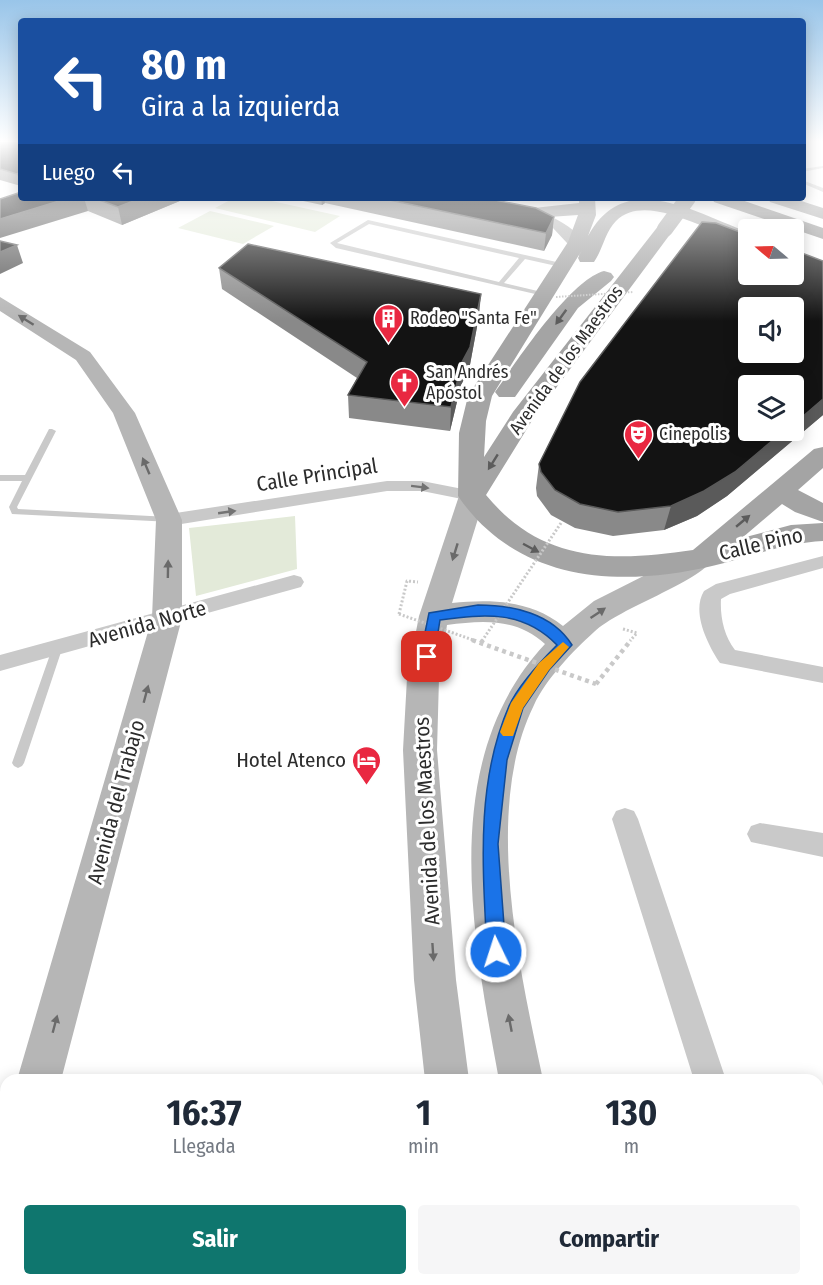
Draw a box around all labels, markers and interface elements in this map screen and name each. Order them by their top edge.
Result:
text: 80 m [141,40,227,90]
icon: left [42,42,120,120]
text: Gira a la izquierda [141,91,340,123]
icon: left [107,156,140,189]
text: Luego [42,159,95,186]
north arrow [738,219,804,285]
map controls [738,219,804,441]
street label: Avenida de los Maestros [505,281,628,439]
button: sound [738,297,804,363]
building icon: Rodeo "Santa Fe" [373,302,405,344]
place label: Rodeo "Santa Fe" [410,307,537,329]
one-way arrow [556,309,568,324]
one-way arrow [18,314,34,325]
place label: San Andrés Apóstol [426,361,509,404]
church icon: San Andrés Apóstol [389,366,421,408]
button: layers [738,375,804,441]
theatre icon: Cinepolis [622,418,654,460]
place label: Cinepolis [659,423,727,445]
street label: Calle Principal [255,453,380,497]
one-way arrow [488,454,499,470]
one-way arrow [141,456,151,474]
one-way arrow [410,482,429,492]
one-way arrow [217,507,236,516]
one-way arrow [735,515,750,528]
street label: Calle Pino [717,522,805,566]
one-way arrow [450,543,459,561]
one-way arrow [522,543,539,553]
one-way arrow [163,559,173,578]
street label: Avenida Norte [85,595,209,653]
one-way arrow [590,607,606,619]
pin [401,631,452,682]
icon: arrive [410,640,443,673]
one-way arrow [142,685,151,703]
street label: Avenida de los Maestros [409,716,445,926]
street label: Avenida del Trabajo [82,717,150,887]
hotel icon: Hotel Atenco [351,744,383,786]
place label: Hotel Atenco [236,747,346,773]
position arrow [464,920,528,984]
one-way arrow [429,942,438,961]
one-way arrow [505,1013,514,1032]
one-way arrow [51,1014,60,1032]
text: 16:37 [167,1091,242,1135]
text: 1 [416,1091,431,1135]
text: 130 [606,1091,657,1135]
text: Llegada [173,1134,236,1158]
text: min [408,1134,439,1158]
text: m [624,1134,639,1158]
button: Salir [24,1205,406,1274]
button: Compartir [418,1205,800,1274]

